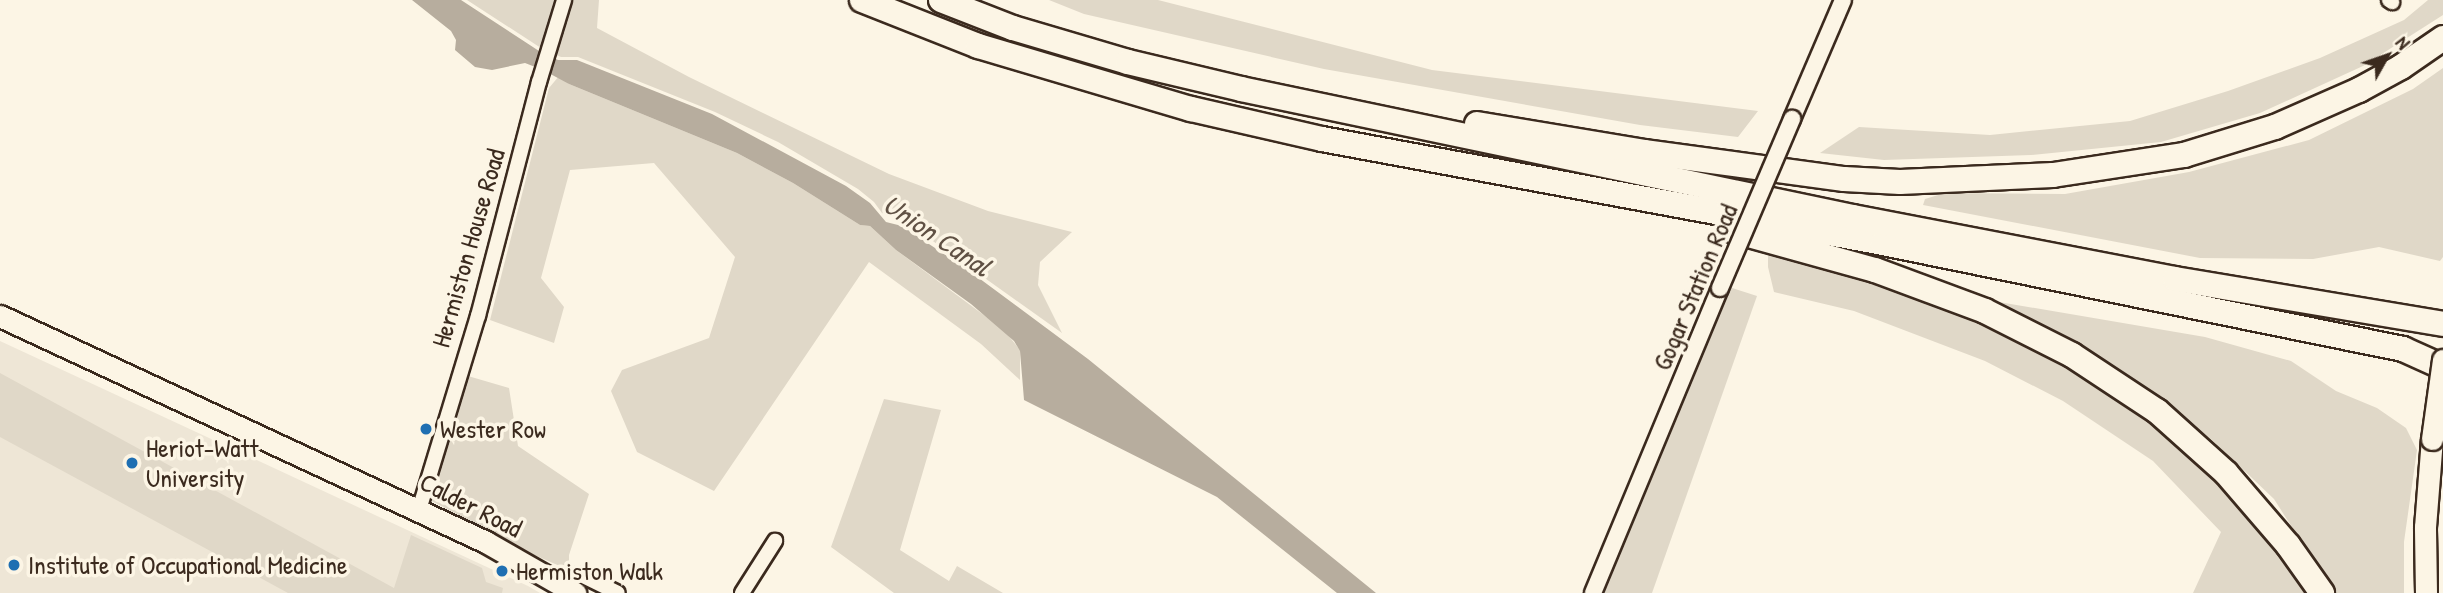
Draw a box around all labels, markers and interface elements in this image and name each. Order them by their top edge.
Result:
north arrow [2352,21,2422,91]
text: N [2390,30,2416,55]
street label: Hermiston House Road [425,145,511,351]
water label: Union Canal [877,187,997,283]
street label: Gogar Station Road [1646,199,1744,375]
place label: Wester Row [440,413,546,445]
marker: Wester Row [418,421,434,437]
place label: Heriot-Watt University [146,432,258,494]
marker: Heriot-Watt University [124,455,140,471]
street label: Calder Road [415,466,527,544]
place label: Institute of Occupational Medicine [28,549,347,581]
place label: Hermiston Walk [516,555,663,587]
marker: Institute of Occupational Medicine [6,557,22,573]
marker: Hermiston Walk [494,563,510,579]

